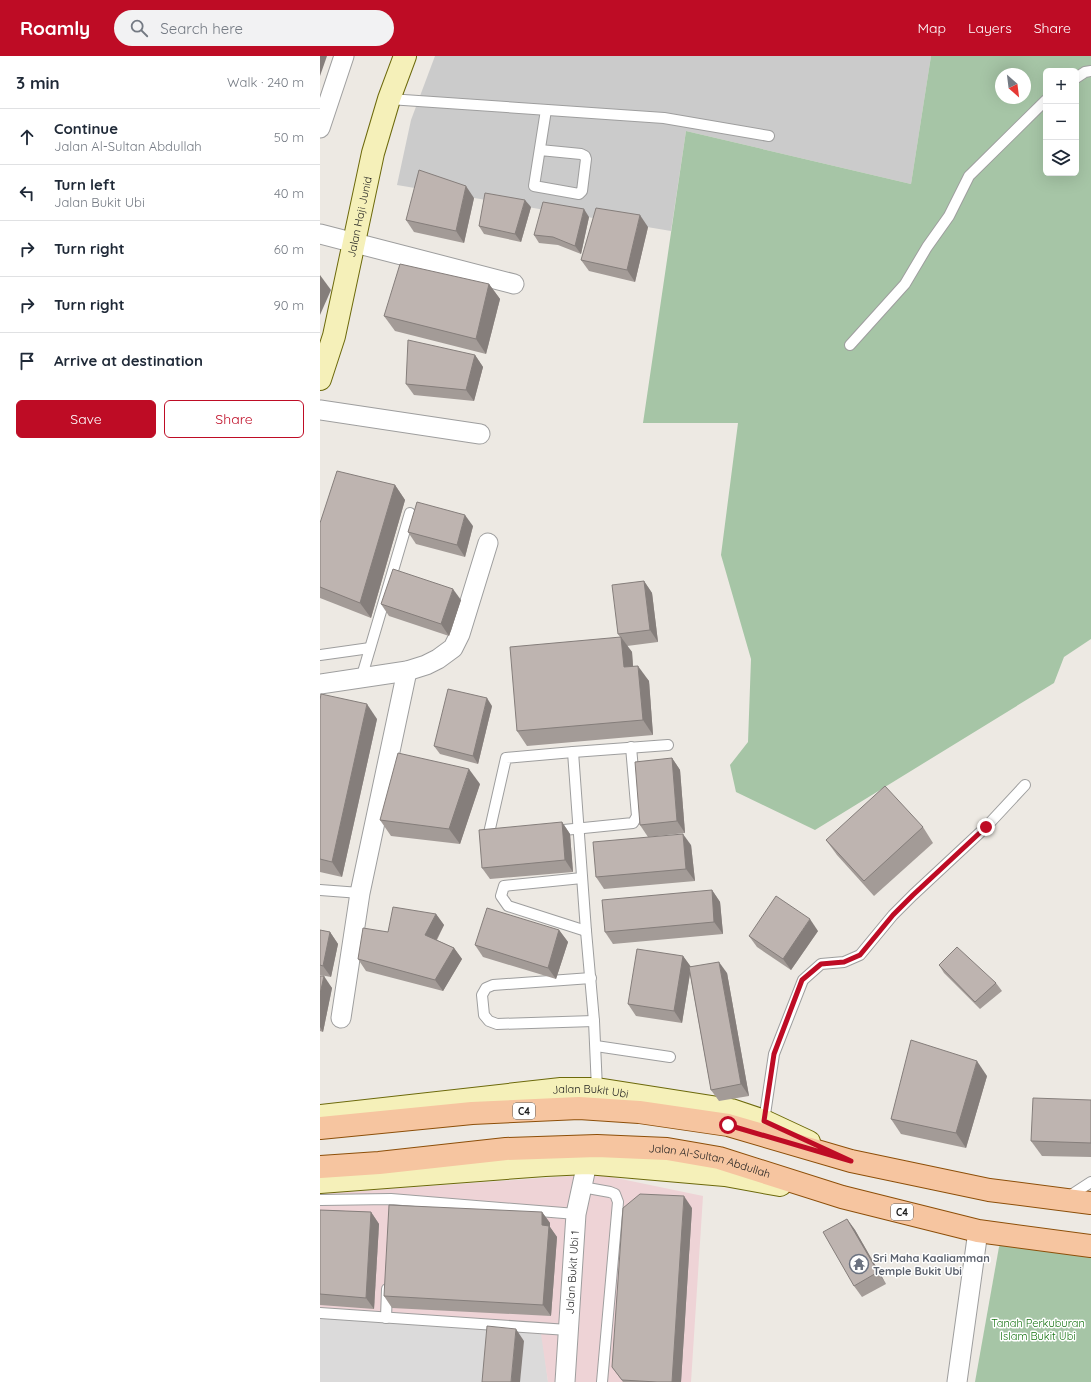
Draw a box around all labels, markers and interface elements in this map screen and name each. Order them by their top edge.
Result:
search box [114,10,394,46]
text: Roamly [20,16,90,40]
icon: search [128,17,150,39]
text: Search here [160,19,243,38]
text: Map [917,19,946,37]
text: Layers [968,19,1012,37]
text: Share [1034,19,1071,37]
north arrow [995,68,1031,104]
map controls [1043,68,1079,176]
button: + [1043,68,1079,104]
text: 3 min [16,72,60,93]
text: Walk · 240 m [227,74,304,90]
button: − [1043,104,1079,140]
text: Continue [54,119,118,138]
icon: ahead [16,126,38,148]
text: 50 m [274,129,304,145]
text: Jalan Al-Sultan Abdullah [54,138,202,154]
button: layers [1043,140,1079,176]
text: Turn left [54,175,116,194]
street label: Jalan Haji Junid [344,175,375,259]
icon: left [16,182,38,204]
text: 40 m [274,185,304,201]
text: Jalan Bukit Ubi [54,194,145,210]
icon: right [16,238,38,260]
text: Turn right [54,239,125,258]
text: 60 m [274,241,304,257]
icon: right [16,294,38,316]
text: Turn right [54,295,125,314]
text: 90 m [274,297,304,313]
icon: arrive [16,350,38,372]
text: Arrive at destination [54,351,203,370]
button: Save [16,400,156,438]
button: Share [164,400,304,438]
route end [977,818,995,836]
street label: Jalan Bukit Ubi [551,1082,630,1101]
road number: C4 [513,1103,535,1119]
route start [719,1116,737,1134]
street label: Jalan Al-Sultan Abdullah [648,1141,772,1181]
road number: C4 [891,1204,913,1220]
street label: Jalan Bukit Ubi 1 [562,1230,582,1315]
place label: Sri Maha Kaaliamman Temple Bukit Ubi [873,1251,990,1278]
temple icon: Sri Maha Kaaliamman Temple Bukit Ubi [848,1253,870,1275]
park label: Tanah Perkuburan Islam Bukit Ubi [991,1316,1085,1343]

